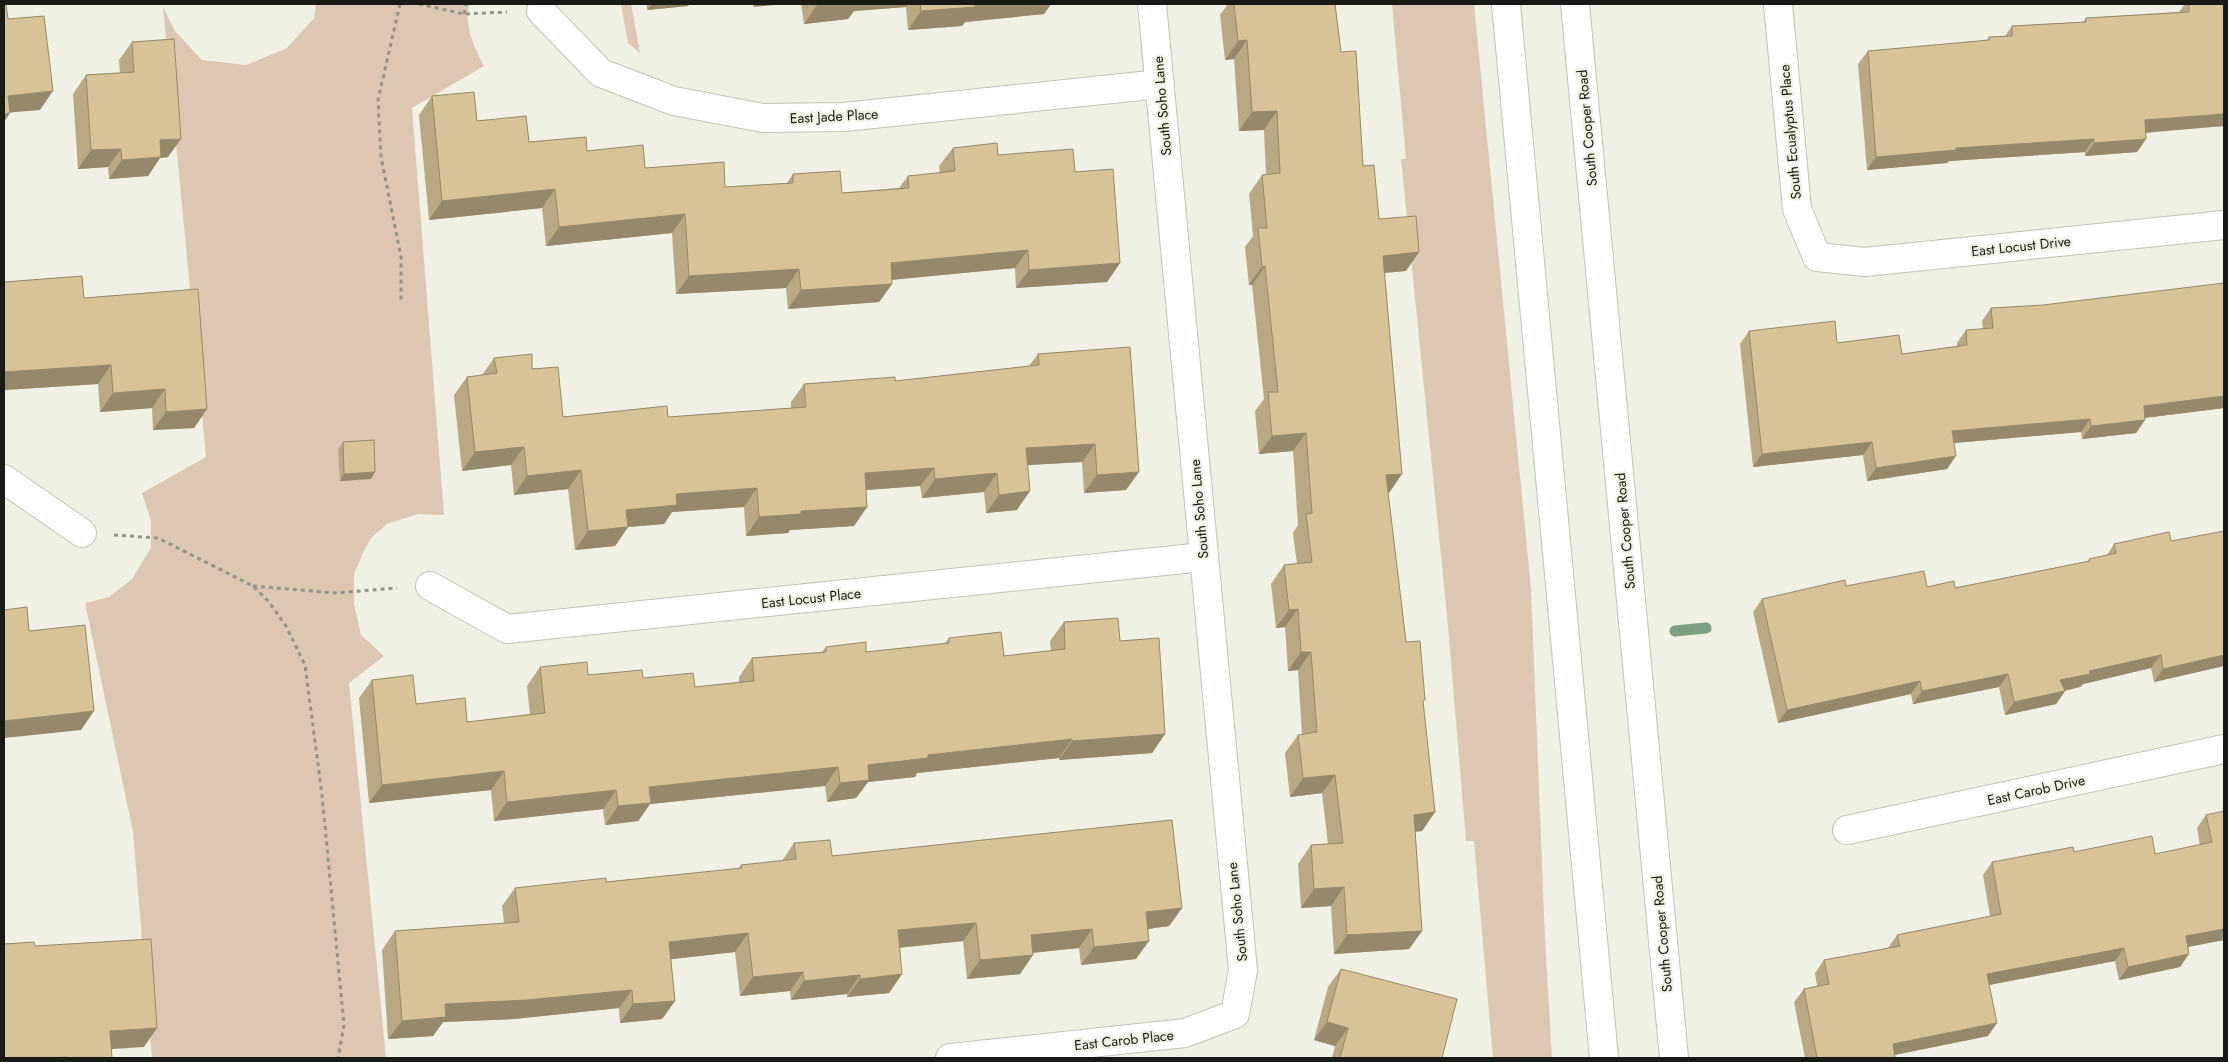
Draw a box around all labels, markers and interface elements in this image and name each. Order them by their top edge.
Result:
street label: South Soho Lane [1148,55,1176,157]
street label: South Ecualyptus Place [1774,64,1806,200]
street label: South Cooper Road [1572,69,1602,187]
street label: East Jade Place [789,104,879,128]
street label: East Locust Drive [1970,231,2072,261]
street label: South Soho Lane [1185,458,1213,560]
street label: South Cooper Road [1610,472,1640,590]
street label: East Locust Place [760,583,862,613]
street label: East Carob Drive [1985,770,2087,810]
street label: South Soho Lane [1222,861,1252,963]
street label: South Cooper Road [1647,875,1677,993]
street label: East Carob Place [1073,1025,1175,1055]

